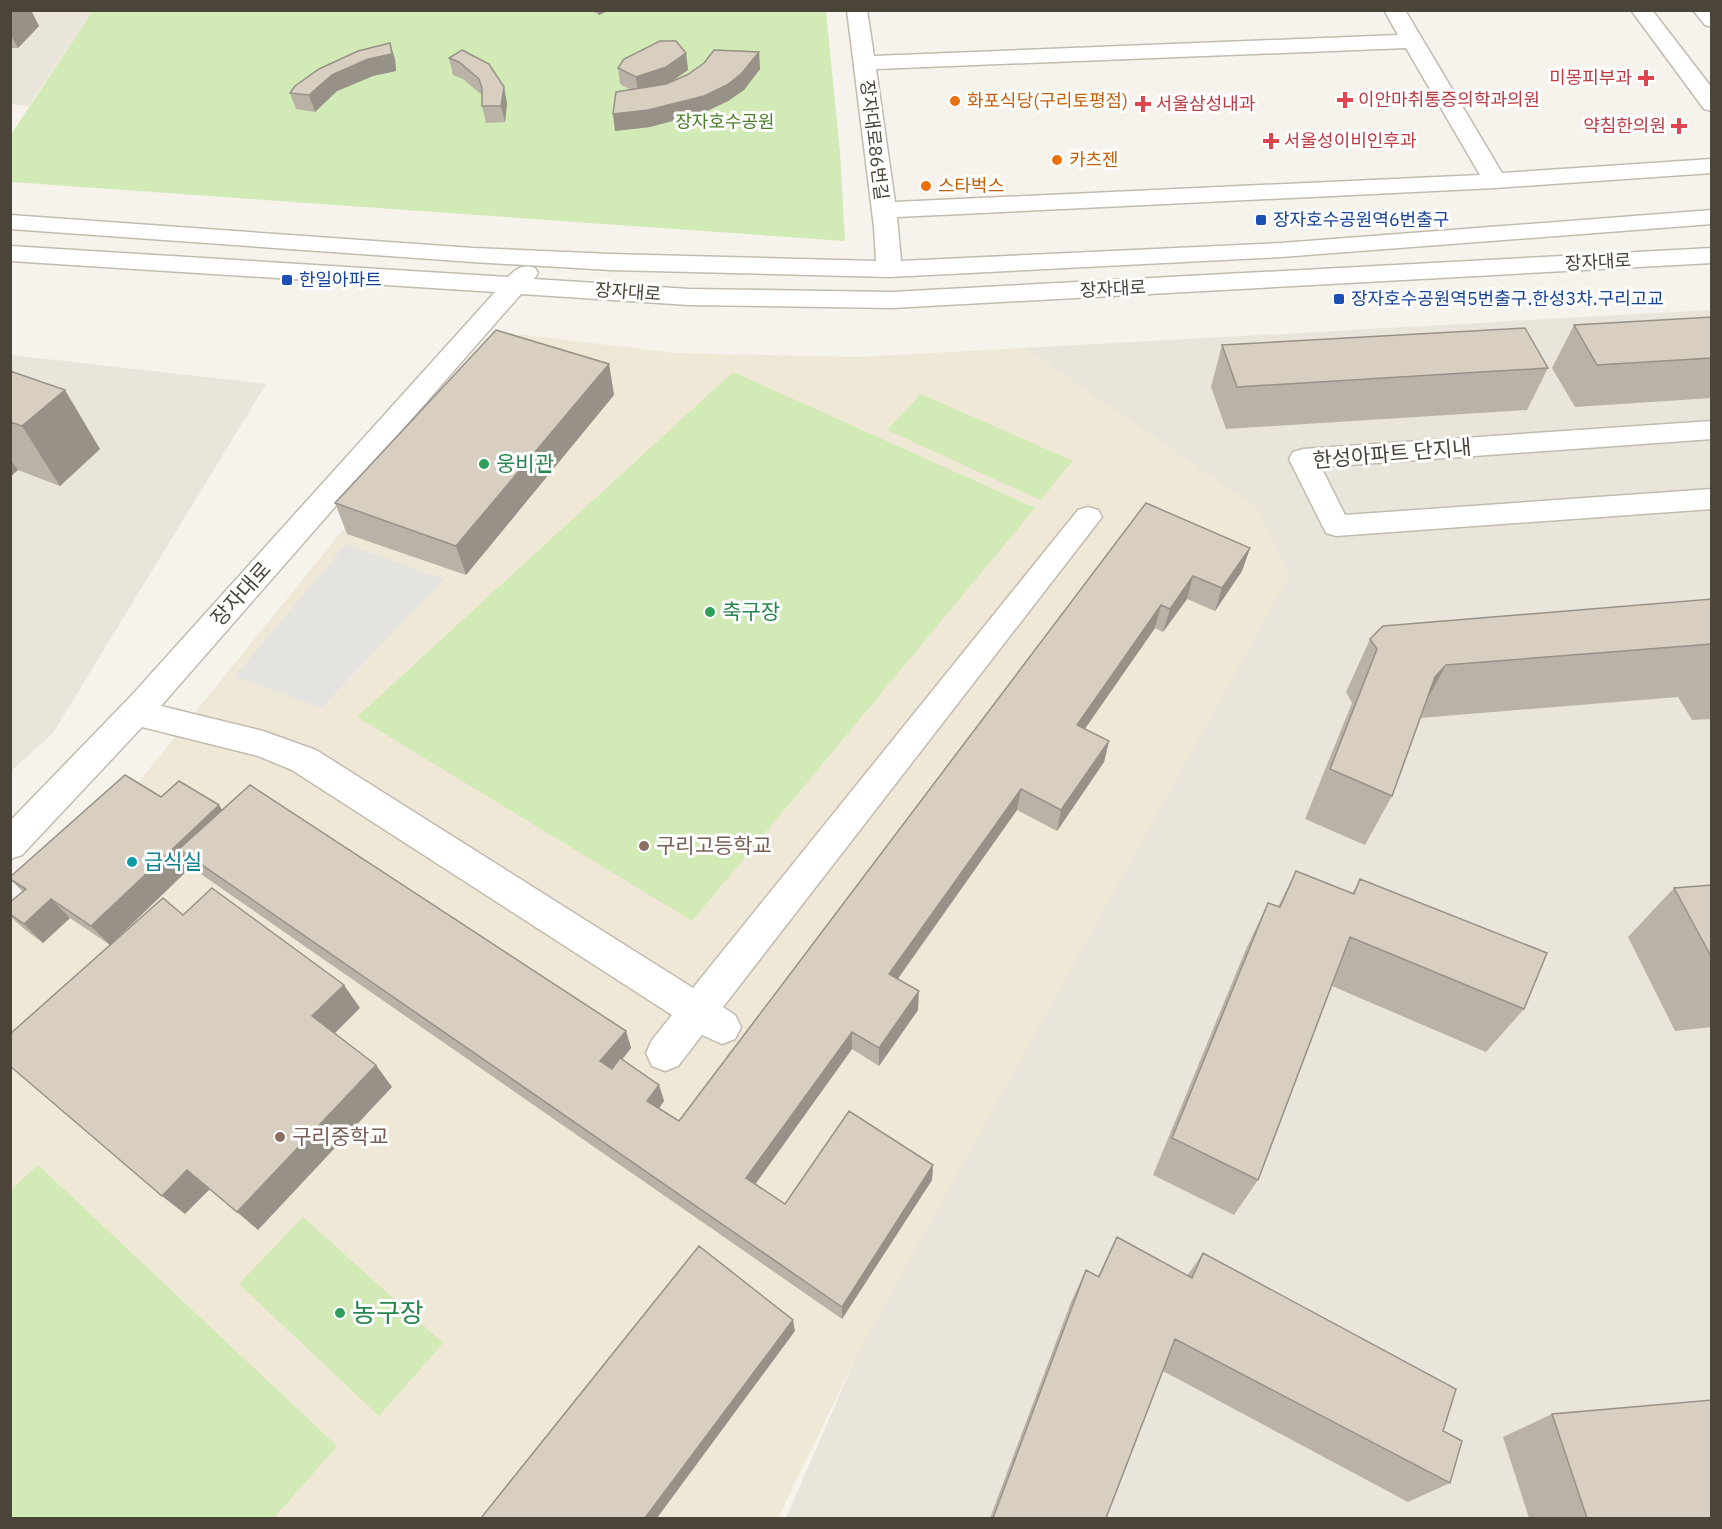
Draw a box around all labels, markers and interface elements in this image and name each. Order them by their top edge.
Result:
place label: 미몽피부과 [1549,66,1632,89]
marker: 미몽피부과 [1637,69,1655,87]
street label: 장자대로86번길 [856,79,893,201]
place label: 이안마취통증의학과의원 [1358,88,1540,111]
place label: 화포식당(구리토평점) [967,89,1128,112]
marker: 이안마취통증의학과의원 [1336,91,1354,109]
place label: 서울삼성내과 [1156,92,1256,115]
marker: 화포식당(구리토평점) [948,94,962,108]
marker: 서울삼성내과 [1134,95,1152,113]
park label: 장자호수공원 [675,110,775,133]
place label: 약침한의원 [1583,114,1666,137]
marker: 약침한의원 [1670,117,1688,135]
place label: 서울성이비인후과 [1284,129,1417,152]
marker: 서울성이비인후과 [1262,132,1280,150]
place label: 카츠젠 [1069,148,1119,171]
marker: 카츠젠 [1050,153,1064,167]
place label: 스타벅스 [938,174,1004,197]
marker: 스타벅스 [919,179,933,193]
place label: 장자호수공원역6번출구 [1273,208,1449,231]
marker: 장자호수공원역6번출구 [1254,213,1268,227]
street label: 장자대로 [1564,248,1632,275]
place label: 한일아파트 [299,268,382,291]
marker: 한일아파트 [280,273,294,287]
street label: 장자대로 [1079,275,1147,302]
street label: 장자대로 [594,278,662,305]
place label: 장자호수공원역5번출구.한성3차.구리고교 [1351,287,1664,310]
marker: 장자호수공원역5번출구.한성3차.구리고교 [1332,292,1346,306]
street label: 한성아파트 단지내 [1311,432,1473,474]
place label: 웅비관 [496,449,554,477]
marker: 웅비관 [477,457,491,471]
street label: 장자대로 [204,555,277,631]
place label: 축구장 [722,597,780,625]
marker: 축구장 [703,605,717,619]
place label: 구리고등학교 [656,831,772,859]
marker: 구리고등학교 [637,839,651,853]
place label: 급식실 [144,847,202,875]
marker: 급식실 [125,855,139,869]
place label: 구리중학교 [292,1122,389,1150]
marker: 구리중학교 [273,1130,287,1144]
place label: 농구장 [352,1295,424,1329]
marker: 농구장 [333,1306,347,1320]

